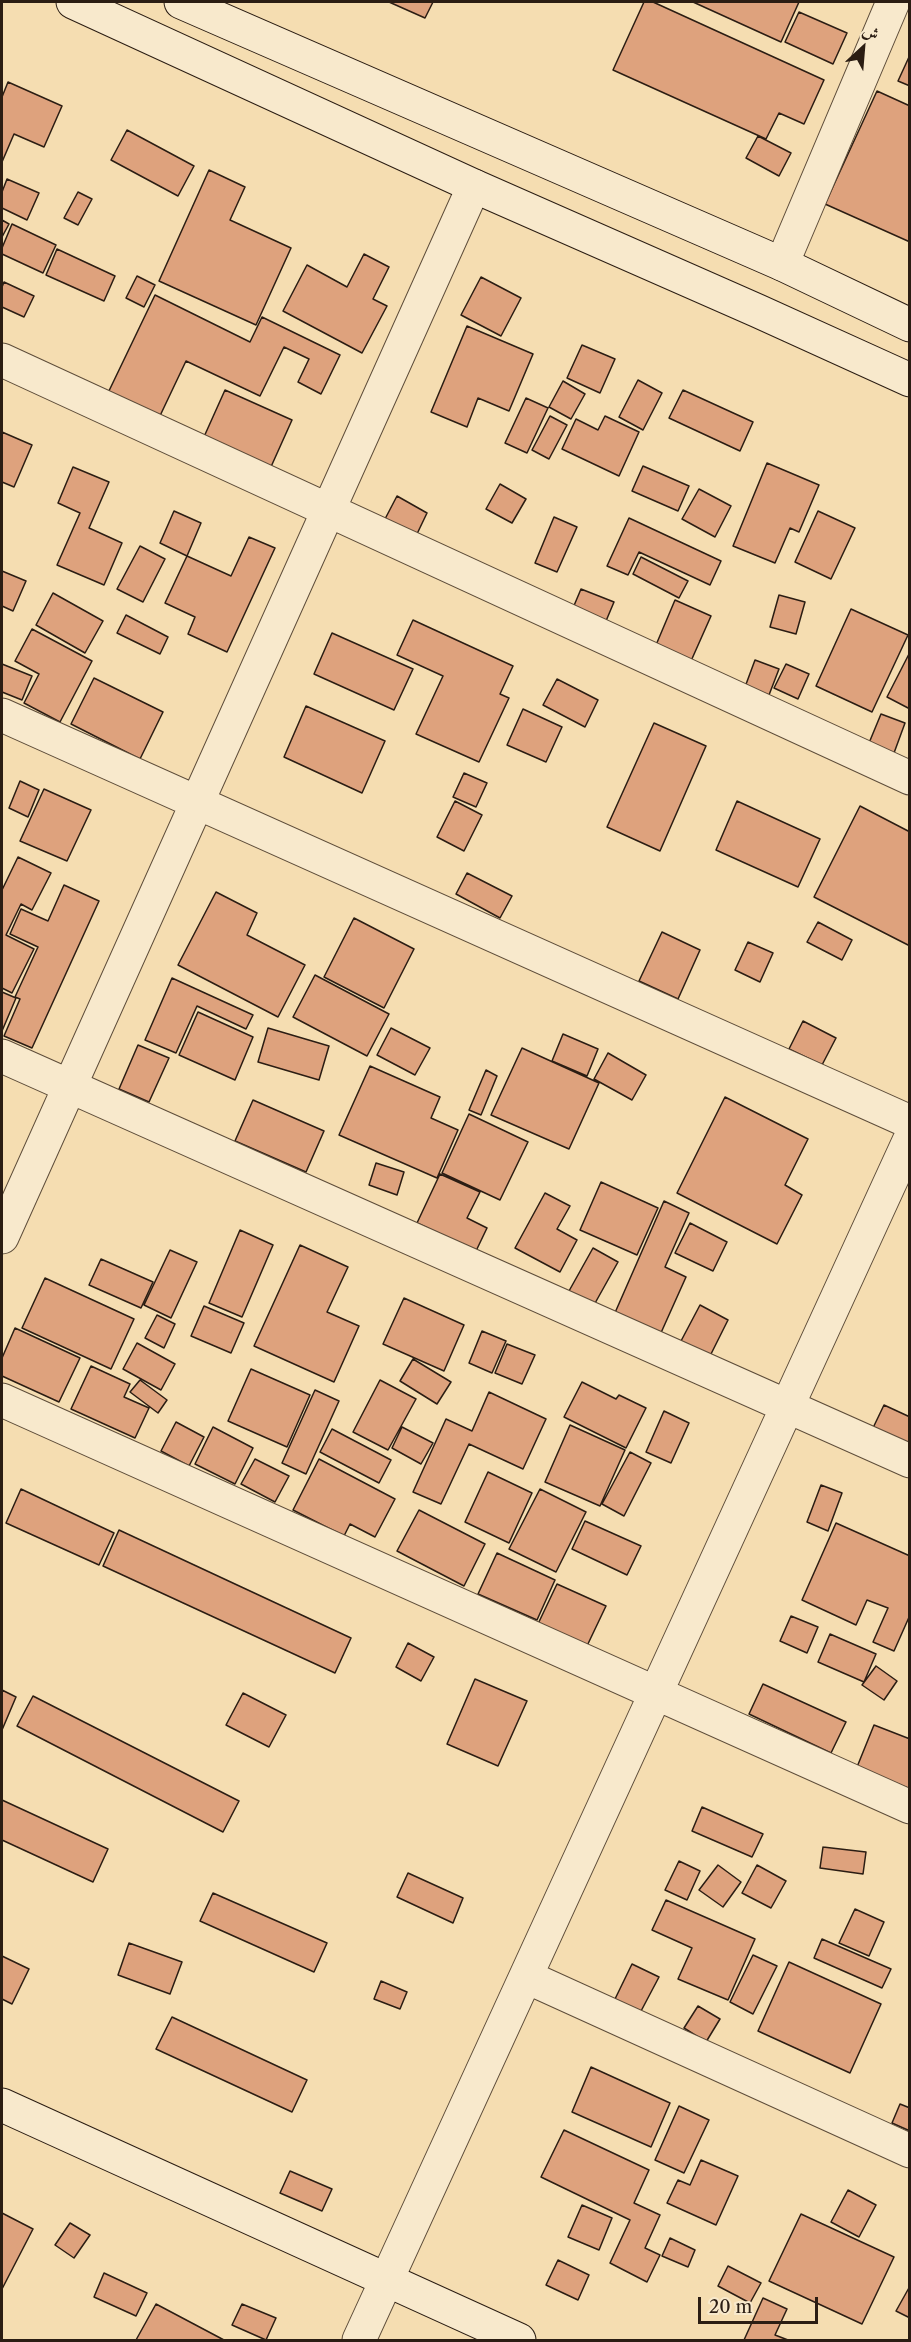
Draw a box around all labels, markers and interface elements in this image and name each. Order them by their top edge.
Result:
north arrow [833,18,893,78]
text: ش [859,19,882,44]
scale bar [701,2285,821,2323]
text: 20 m [709,2296,752,2318]

